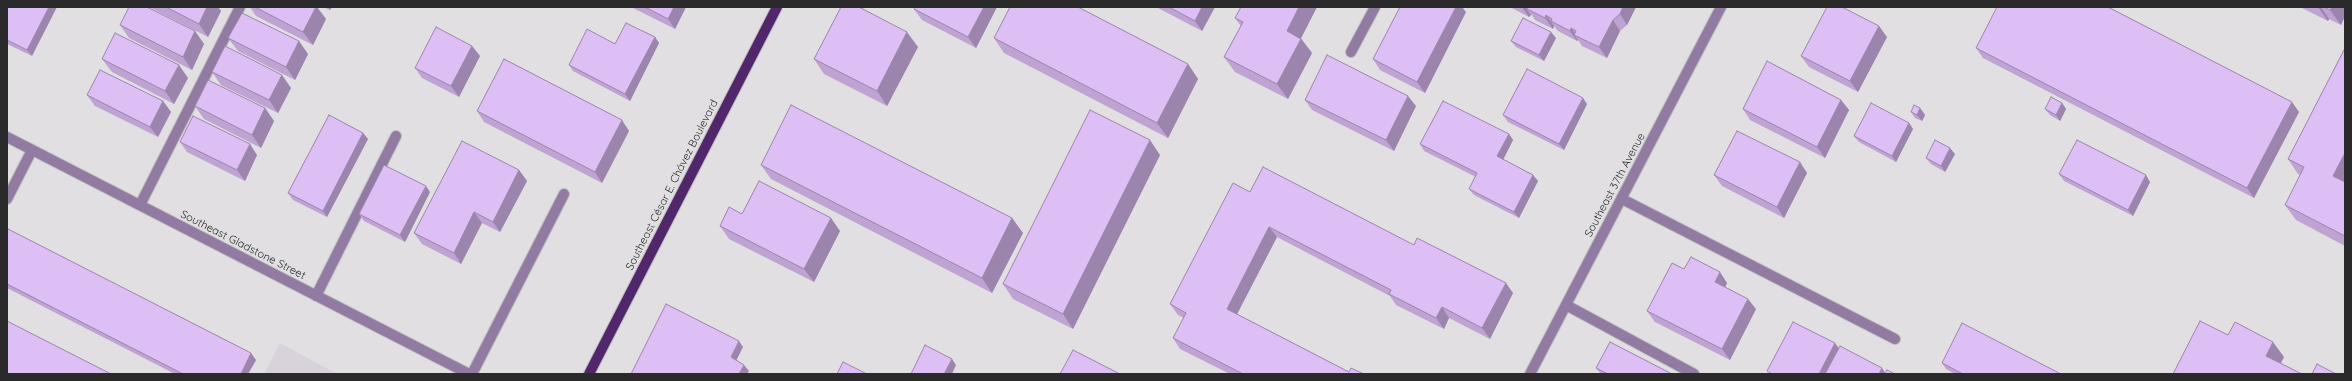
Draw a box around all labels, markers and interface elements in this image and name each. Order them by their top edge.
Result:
street label: Southeast César E. Chávez Boulevard [623,98,721,272]
street label: Southeast 37th Avenue [1582,131,1648,239]
street label: Southeast Gladstone Street [178,208,308,282]

